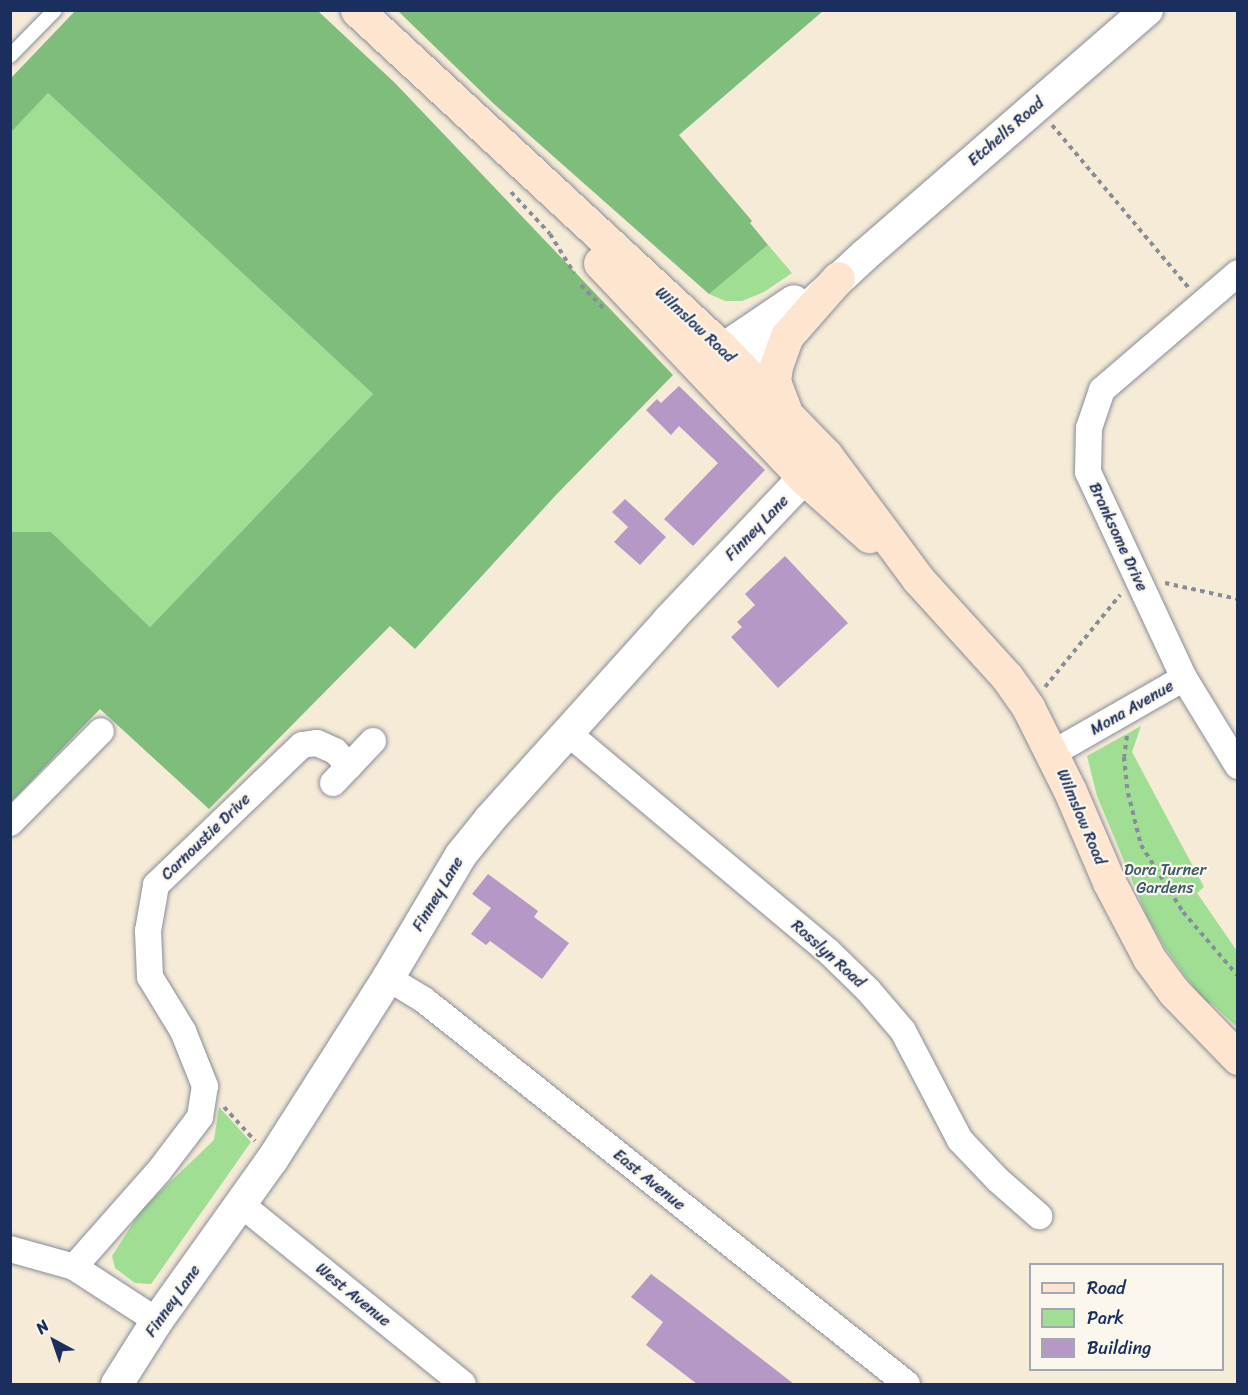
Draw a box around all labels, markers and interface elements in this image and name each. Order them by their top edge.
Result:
street label: Etchells Road [964,94,1048,170]
street label: Wilmslow Road [651,283,739,367]
street label: Branksome Drive [1084,480,1152,594]
street label: Finney Lane [721,491,793,565]
street label: Mona Avenue [1087,676,1177,740]
street label: Wilmslow Road [1052,766,1110,868]
street label: Carnoustie Drive [157,790,255,884]
street label: Finney Lane [408,853,468,935]
park label: Dora Turner Gardens [1124,860,1206,898]
street label: Rosslyn Road [787,916,869,992]
street label: East Avenue [609,1145,689,1215]
street label: West Avenue [312,1259,394,1331]
street label: Finney Lane [141,1261,205,1341]
legend [1029,1263,1224,1371]
text: Road [1087,1272,1126,1304]
text: Park [1087,1302,1124,1334]
north arrow [24,1311,84,1371]
text: N [29,1312,56,1342]
text: Building [1087,1332,1151,1364]

